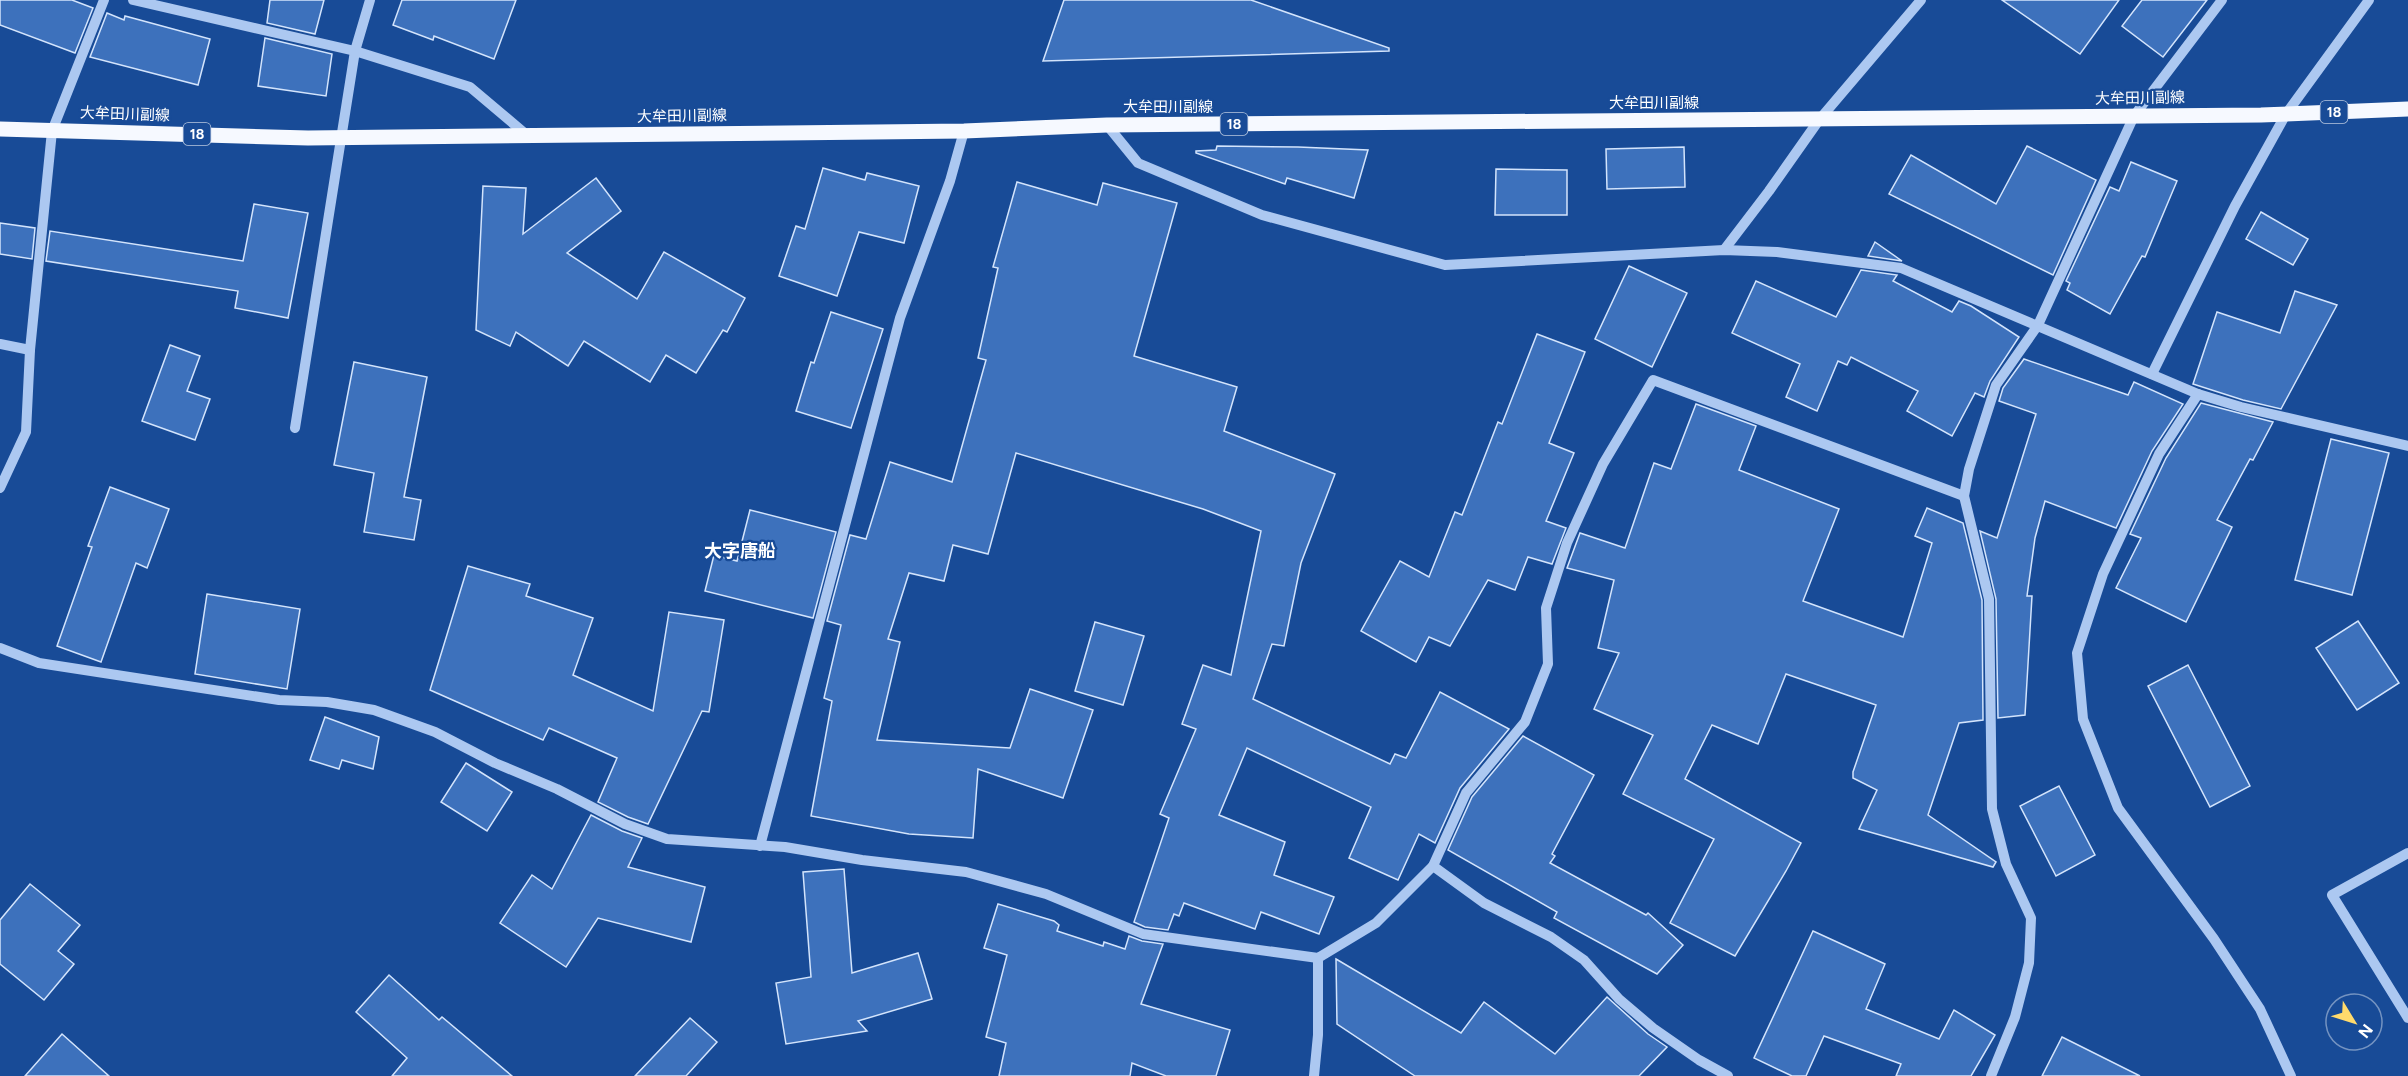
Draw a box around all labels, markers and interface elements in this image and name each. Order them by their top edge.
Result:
street label: 大牟田川副線 [2095,88,2185,108]
street label: 大牟田川副線 [1609,94,1699,112]
street label: 大牟田川副線 [1123,98,1213,116]
road number: 18 [2320,101,2348,123]
street label: 大牟田川副線 [80,103,170,125]
street label: 大牟田川副線 [637,106,727,126]
road number: 18 [1220,113,1248,135]
road number: 18 [184,123,210,145]
district label: 大字唐船 [704,540,776,562]
north arrow [2324,992,2384,1052]
text: N [2354,1020,2377,1042]

